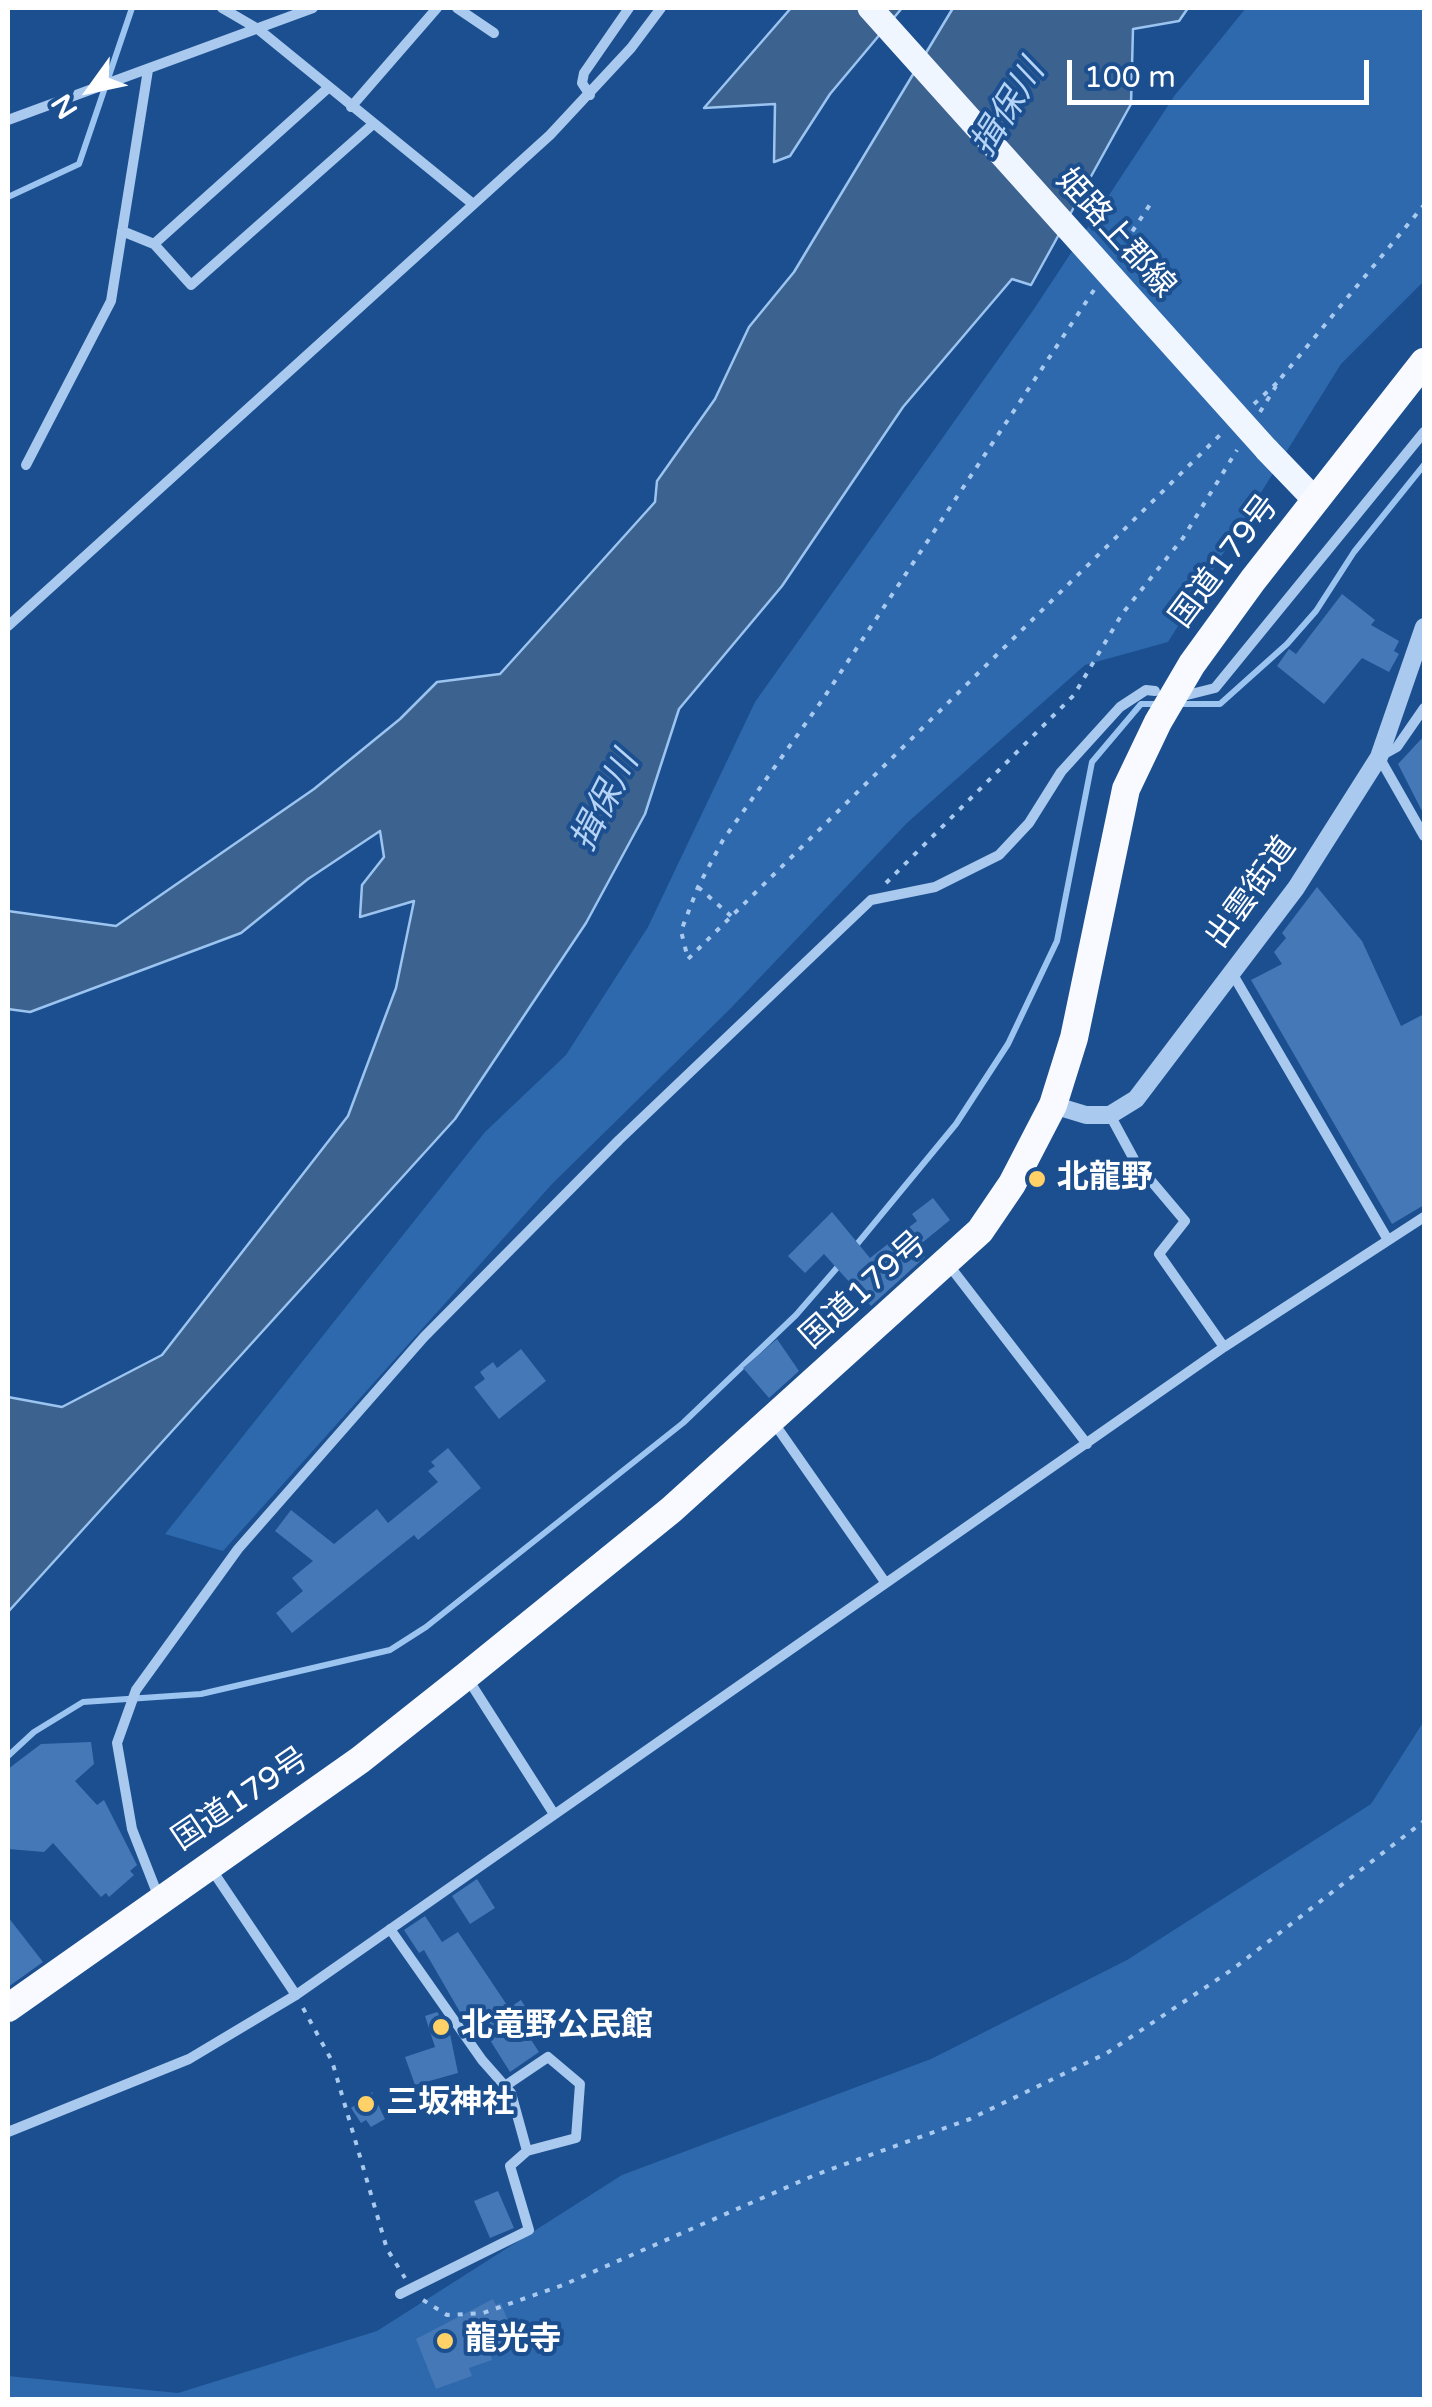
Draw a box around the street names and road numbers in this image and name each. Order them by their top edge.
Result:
street label: 姫路上郡線 [1047,162,1183,306]
street label: 国道179号 [1163,488,1287,636]
street label: 出雲街道 [1199,830,1305,956]
street label: 国道179号 [793,1224,935,1358]
street label: 国道179号 [165,1740,317,1860]

